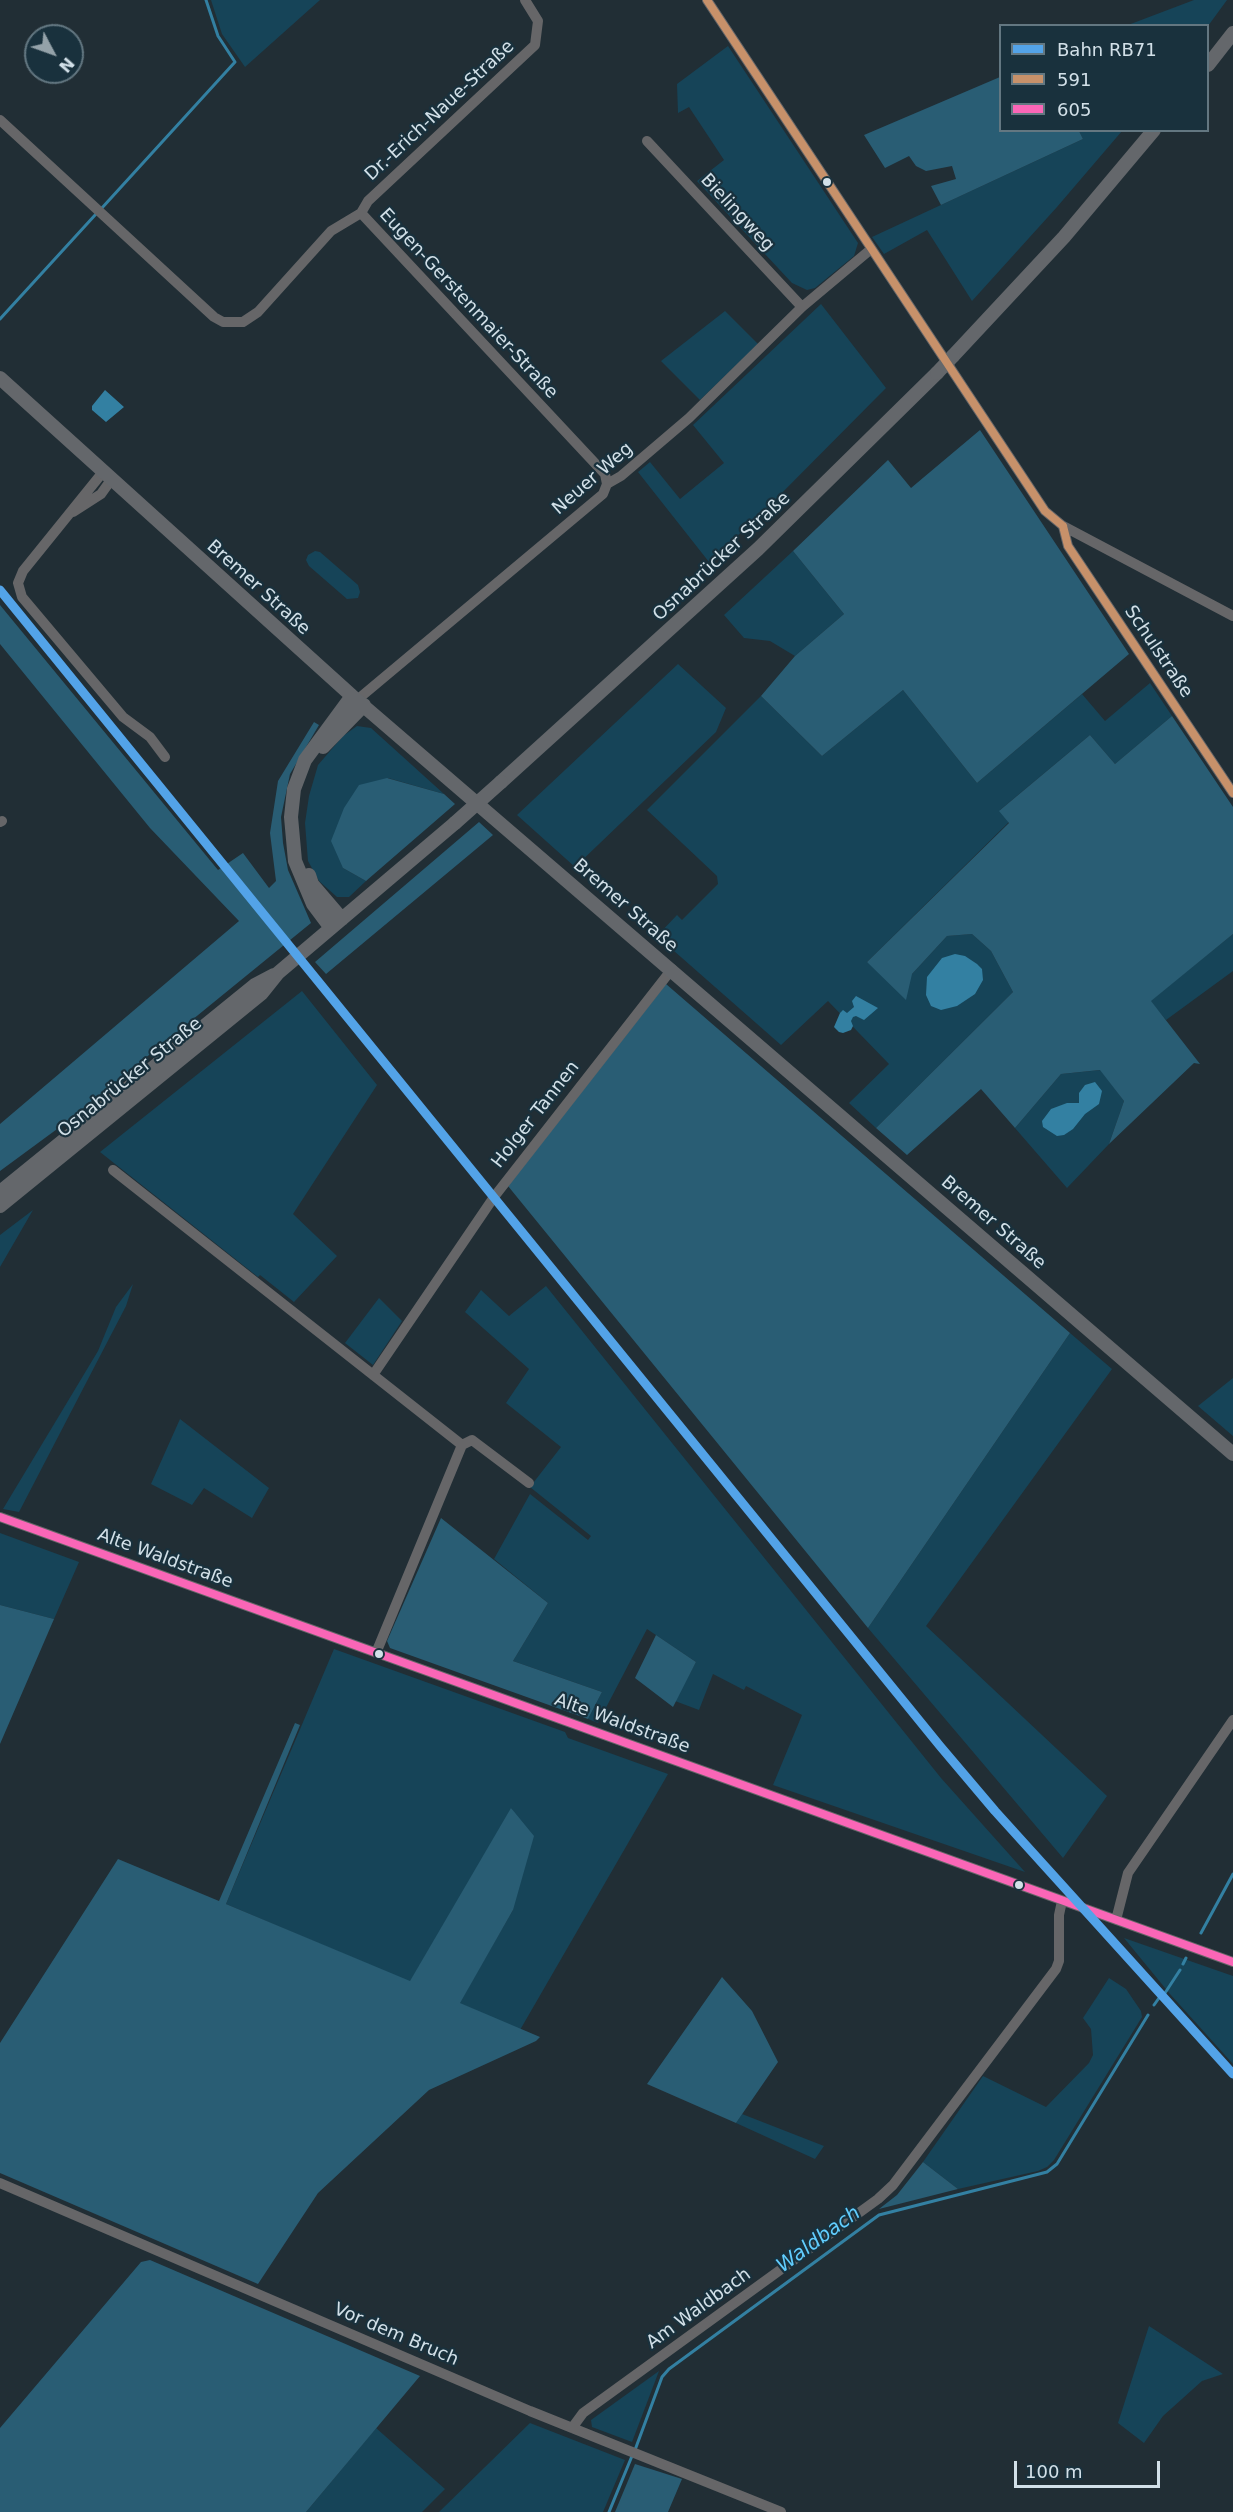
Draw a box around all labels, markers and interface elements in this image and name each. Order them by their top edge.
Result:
north arrow [24,24,84,84]
legend [999,24,1209,132]
street label: Dr.-Erich-Naue-Straße [361,36,519,186]
text: Bahn RB71 [1057,39,1157,60]
text: N [55,54,78,76]
text: 591 [1057,69,1091,90]
text: 605 [1057,99,1091,120]
street label: Bielingweg [696,170,778,256]
unlabelled marker [821,176,833,188]
street label: Eugen-Gerstenmaier-Straße [374,205,562,403]
street label: Neuer Weg [548,438,638,520]
street label: Osnabrücker Straße [649,488,795,626]
street label: Bremer Straße [202,536,314,640]
street label: Schulstraße [1119,602,1197,702]
street label: Bremer Straße [568,855,682,957]
street label: Osnabrücker Straße [53,1013,207,1143]
street label: Holger Tannen [488,1057,584,1173]
street label: Bremer Straße [936,1172,1050,1274]
street label: Alte Waldstraße [94,1524,236,1594]
unlabelled marker [373,1648,385,1660]
street label: Alte Waldstraße [551,1689,693,1759]
unlabelled marker [1013,1879,1025,1891]
water label: Waldbach [772,2202,866,2278]
street label: Am Waldbach [643,2264,755,2354]
street label: Vor dem Bruch [330,2299,462,2371]
scale bar [1017,2449,1162,2487]
text: 100 m [1025,2461,1083,2482]

